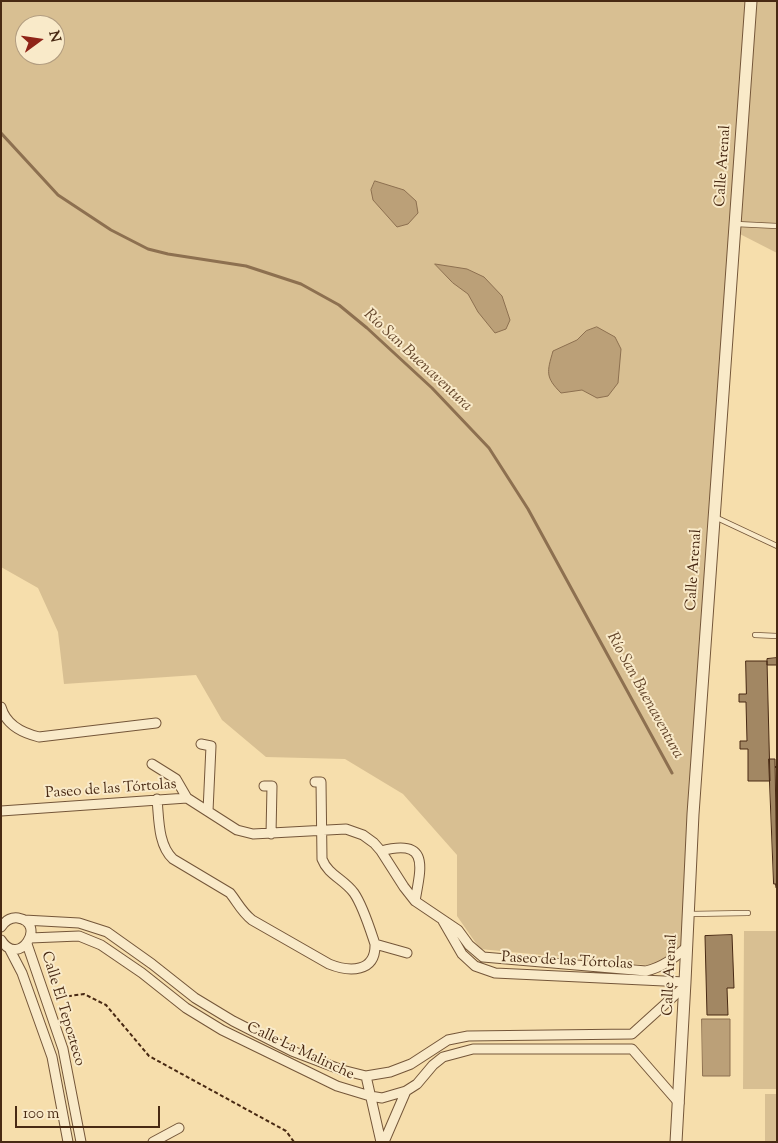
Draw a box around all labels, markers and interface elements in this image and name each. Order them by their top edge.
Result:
north arrow [15,15,65,65]
text: N [43,29,65,44]
street label: Calle Arenal [712,125,736,207]
water label: Río San Buenaventura [359,306,475,416]
street label: Calle Arenal [683,529,707,611]
water label: Río San Buenaventura [601,630,687,762]
street label: Paseo de las Tórtolas [45,776,177,804]
street label: Calle Arenal [660,934,682,1016]
street label: Calle El Tepozteco [36,949,88,1069]
street label: Paseo de las Tórtolas [501,950,633,974]
street label: Calle La Malinche [243,1019,357,1085]
scale bar [18,1096,162,1128]
text: 100 m [23,1104,59,1125]

